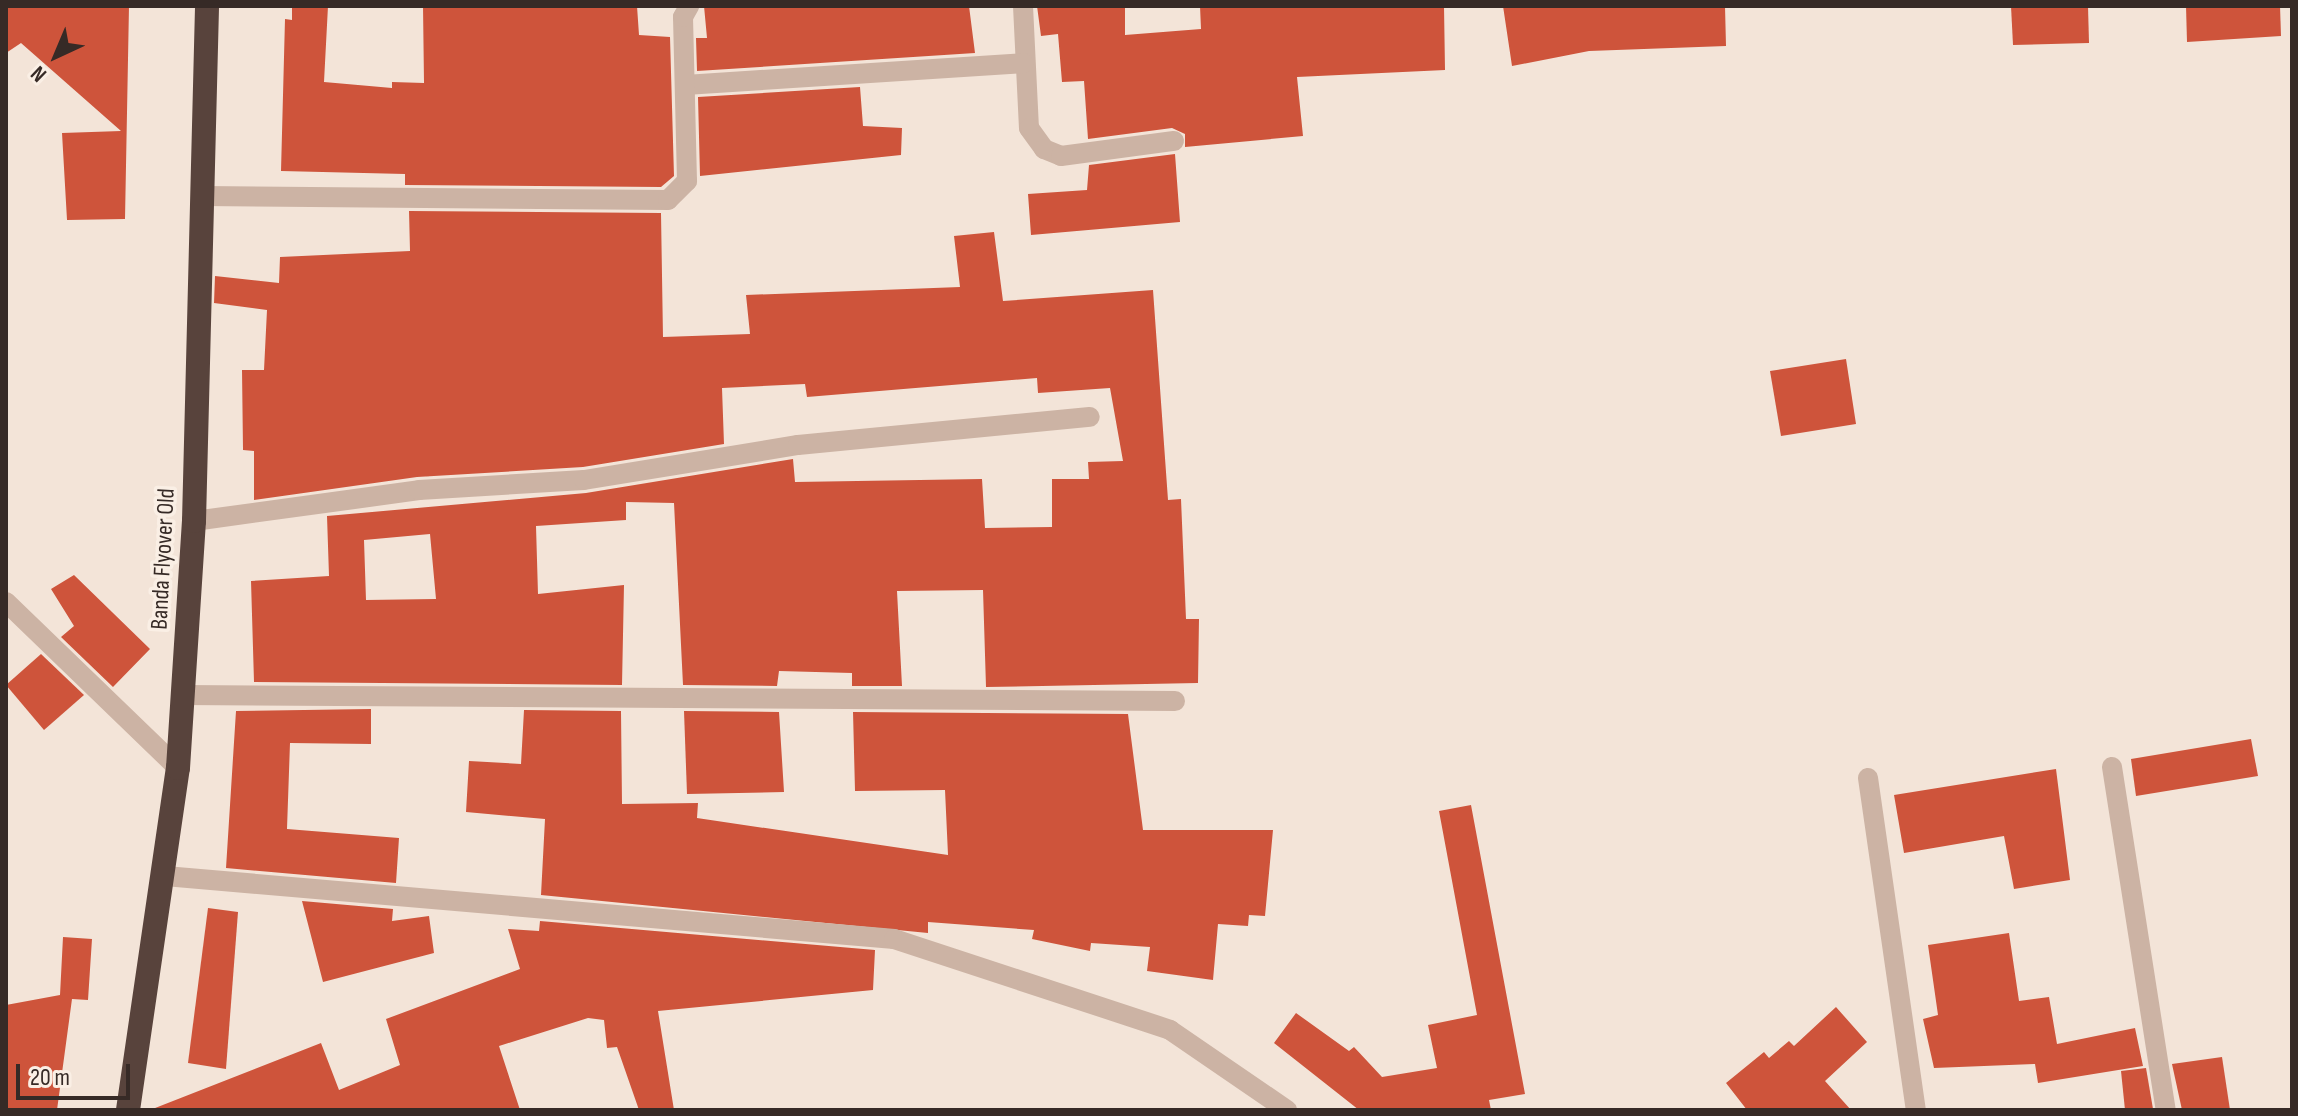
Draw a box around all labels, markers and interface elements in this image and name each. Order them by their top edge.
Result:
north arrow [16,16,96,96]
text: N [25,60,53,87]
street label: Banda Flyover Old [145,488,181,630]
scale bar [20,1048,134,1098]
text: 20 m [30,1063,70,1092]

